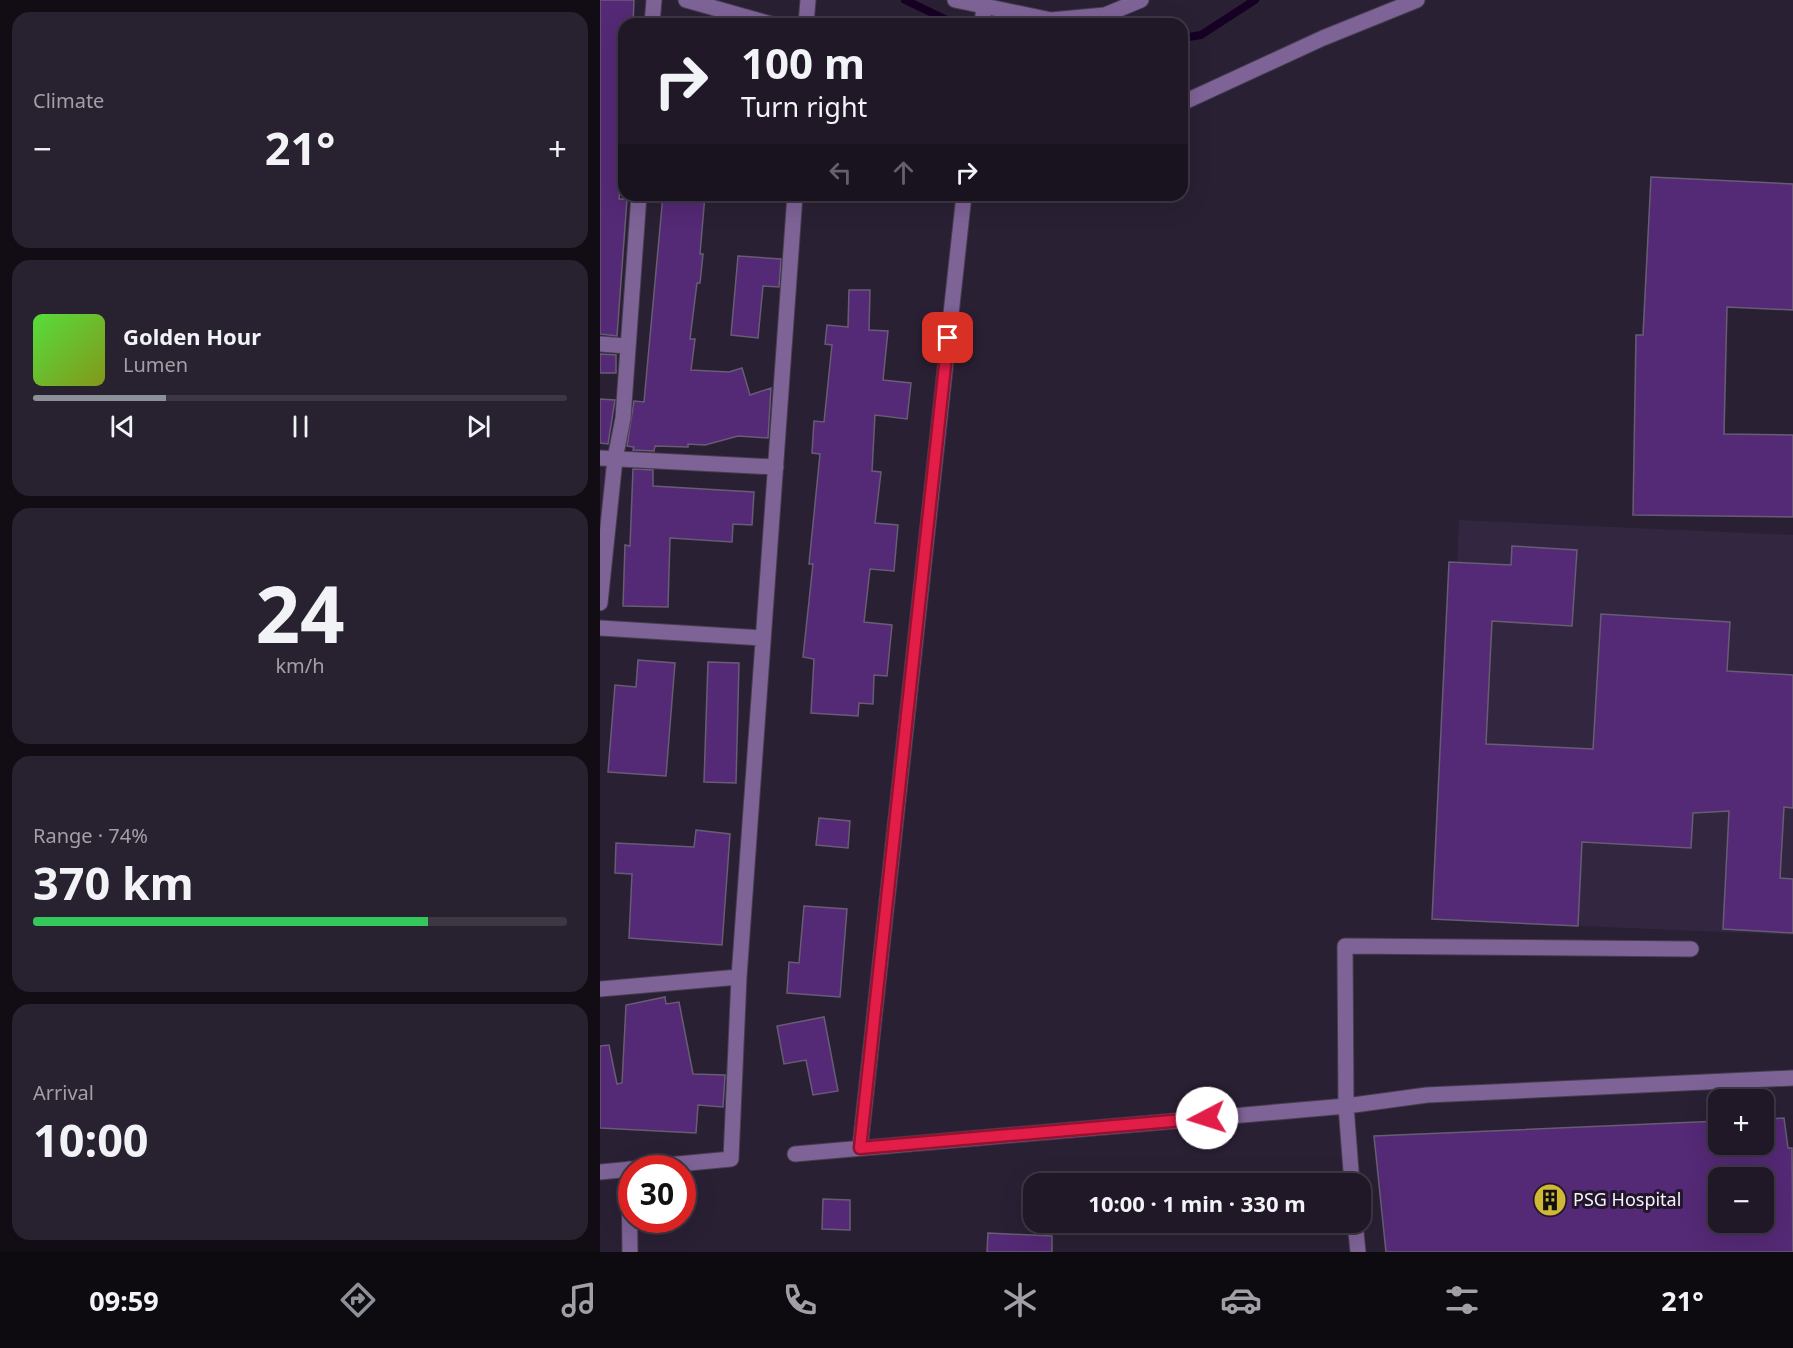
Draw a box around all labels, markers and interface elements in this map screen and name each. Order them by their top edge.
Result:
text: 100 m [741,34,865,91]
icon: right [642,42,720,120]
text: Climate [33,87,104,114]
text: Turn right [741,88,867,125]
text: 21° [265,117,335,178]
text: − [33,126,52,171]
text: + [548,126,567,171]
icon: left [824,156,857,189]
icon: ahead [887,156,920,189]
icon: right [950,156,983,189]
pin [922,312,973,363]
text: Golden Hour [123,321,261,351]
icon: arrive [931,321,964,354]
text: Lumen [123,351,188,378]
icon: previous [106,410,139,443]
icon: pause [284,410,317,443]
icon: next [462,410,495,443]
text: 24 [255,560,345,666]
text: km/h [275,652,325,679]
text: Range · 74% [33,822,148,849]
text: 370 km [33,852,194,913]
text: Arrival [33,1079,94,1106]
position arrow [1175,1086,1239,1150]
map controls [1708,1089,1774,1233]
button: + [1708,1089,1774,1155]
text: 10:00 [33,1109,149,1170]
speed limit sign: 30 [618,1155,696,1233]
button: − [1708,1167,1774,1233]
building icon: PSG Hospital [1532,1182,1568,1218]
place label: PSG Hospital [1573,1187,1681,1211]
text: 10:00 · 1 min · 330 m [1088,1188,1306,1218]
icon: directions [337,1279,379,1321]
icon: music [558,1279,600,1321]
icon: phone [779,1279,821,1321]
icon: climate [999,1279,1041,1321]
icon: car [1220,1279,1262,1321]
icon: filters [1441,1279,1483,1321]
text: 09:59 [89,1282,159,1319]
text: 21° [1661,1282,1704,1319]

